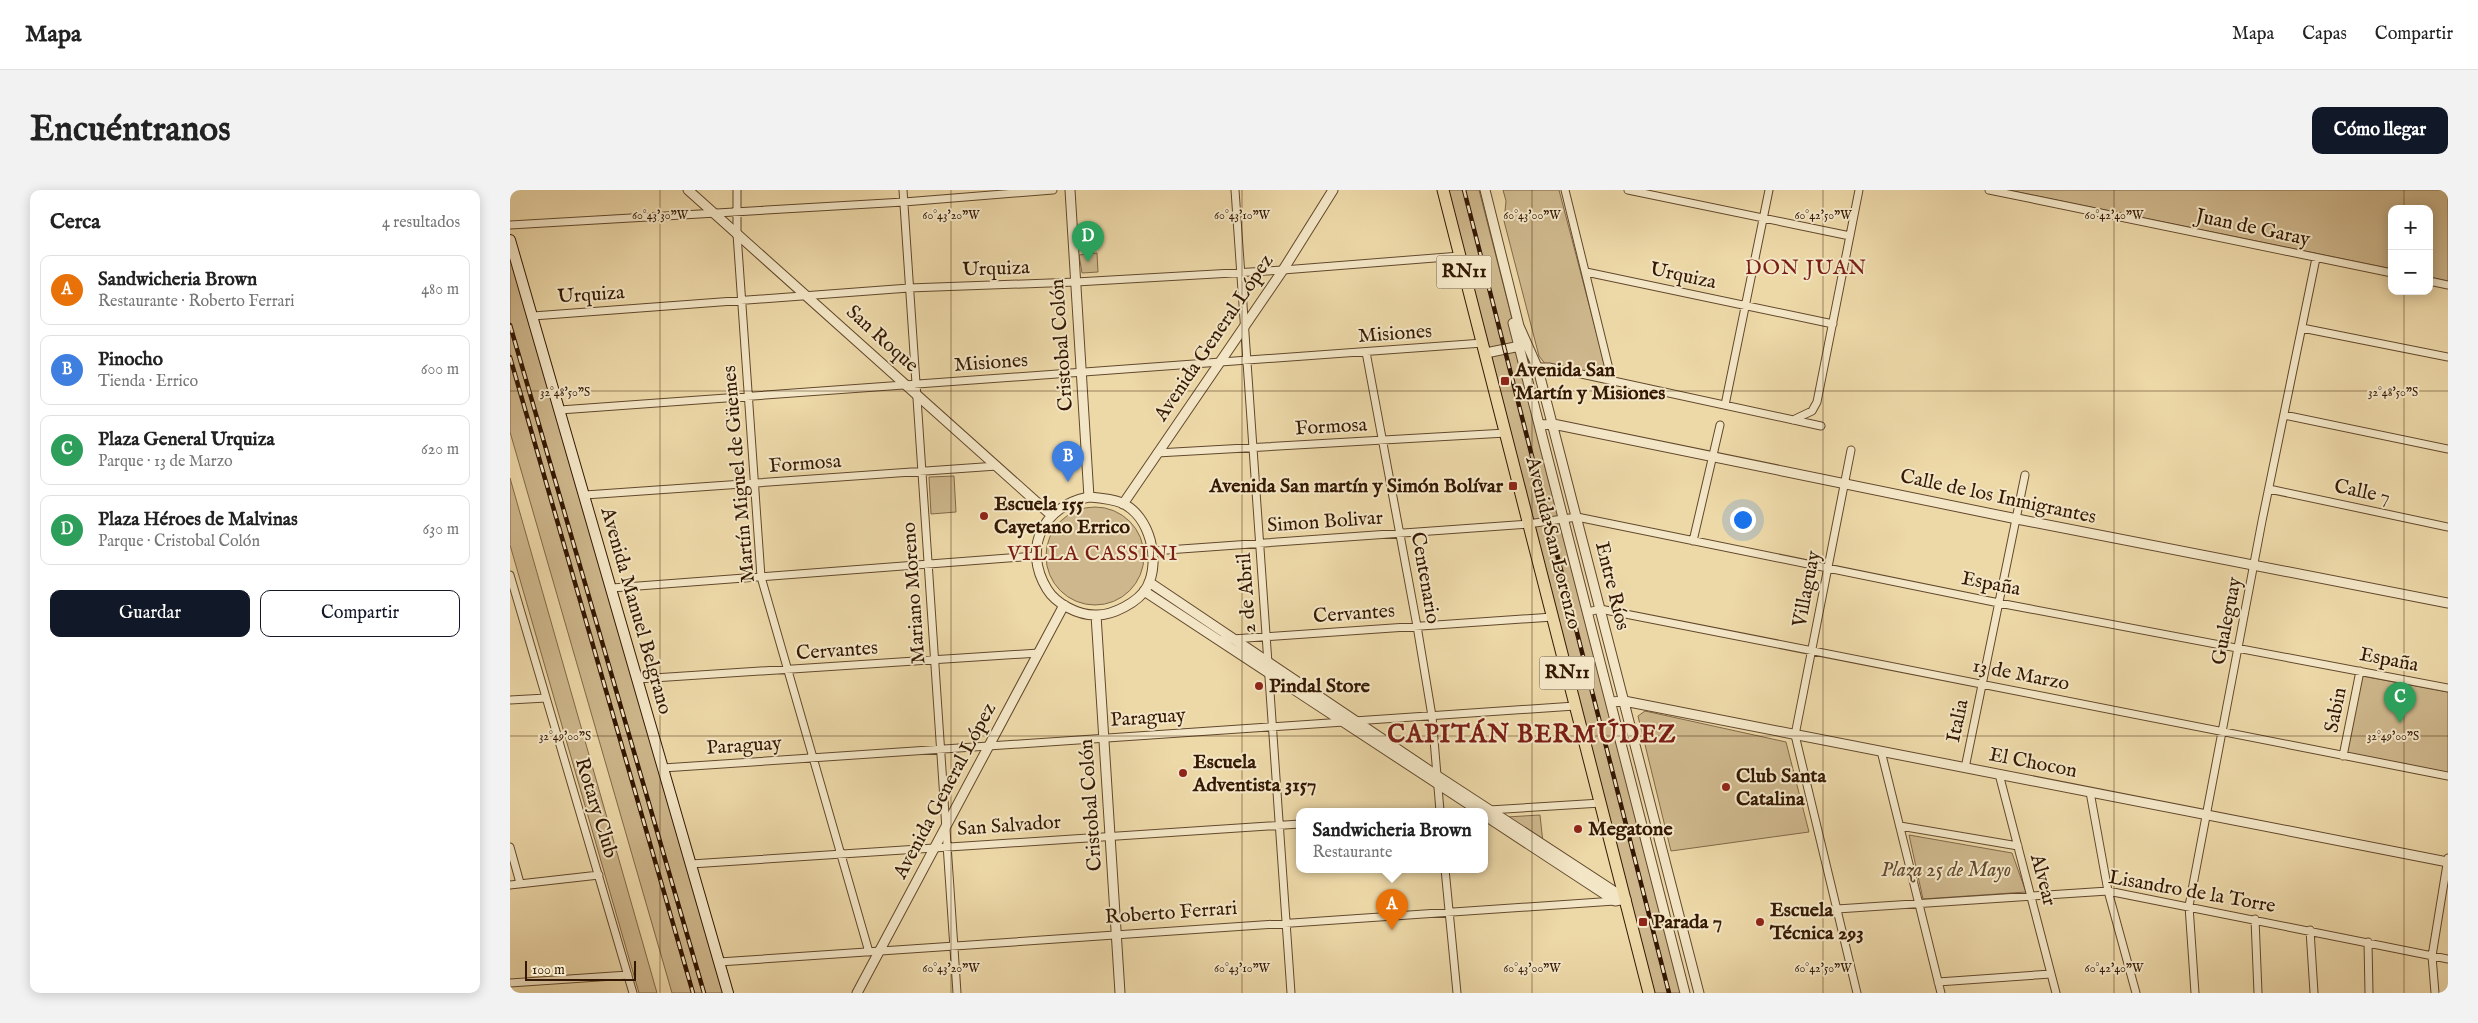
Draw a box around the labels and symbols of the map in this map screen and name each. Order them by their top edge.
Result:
street label: Juan de Garay [2192,203,2313,252]
text: 60°43'30"W [632,208,689,223]
text: 60°43'20"W [922,208,980,223]
text: 60°43'10"W [1214,208,1271,223]
text: 60°43'00"W [1503,208,1561,223]
text: 60°42'50"W [1794,208,1852,223]
text: 60°42'40"W [2085,208,2144,223]
pin: D [1072,221,1104,262]
street label: Avenida General López [1148,250,1279,427]
street label: Urquiza [962,255,1030,283]
road number: RN11 [1436,255,1492,288]
district label: DON JUAN [1745,255,1867,282]
street label: Urquiza [1647,257,1719,295]
street label: Cristobal Colón [1045,278,1079,412]
street label: Urquiza [557,280,626,310]
street label: San Roque [840,300,924,378]
street label: Misiones [1357,319,1433,349]
street label: Misiones [953,348,1029,378]
place label: Avenida San Martín y Misiones [1514,358,1665,406]
street label: Martín Miguel de Güemes [717,364,761,584]
marker: Avenida San Martín y Misiones [1499,375,1511,387]
text: 32°48'50"S [540,385,590,400]
text: 32°48'50"S [2368,385,2418,400]
street label: Formosa [1294,413,1368,441]
pin: B [1052,441,1084,482]
street label: Formosa [768,449,842,479]
street label: Avenida San Lorenzo [1519,453,1587,632]
street label: Calle de los Inmigrantes [1898,464,2098,530]
place label: Avenida San martín y Simón Bolívar [1208,474,1504,499]
street label: Calle 7 [2332,474,2392,510]
marker: Avenida San martín y Simón Bolívar [1507,480,1519,492]
place label: Escuela 155 Cayetano Errico [994,492,1130,540]
street label: Avenida Manuel Belgrano [594,504,678,718]
street label: Simon Bolivar [1266,505,1384,539]
your location [1730,507,1756,533]
marker: Escuela 155 Cayetano Errico [978,510,990,522]
street label: Mariano Moreno [897,521,931,665]
street label: Centenario [1405,530,1445,626]
street label: Entre Ríos [1589,539,1635,633]
district label: VILLA CASSINI [1006,541,1179,568]
street label: Villaguay [1787,548,1827,630]
street label: 2 de Abril [1232,552,1262,634]
street label: España [1959,566,2023,602]
street label: Gualeguay [2206,575,2248,667]
street label: Cervantes [1312,599,1396,629]
street label: Cervantes [795,636,879,666]
street label: España [2357,642,2421,678]
street label: 13 de Marzo [1970,653,2072,697]
road number: RN11 [1540,656,1594,689]
place label: Pindal Store [1269,674,1371,699]
marker: Pindal Store [1253,680,1265,692]
pin: C [2384,682,2416,723]
street label: Sabin [2319,685,2353,735]
street label: Italia [1941,697,1975,745]
street label: Avenida General López [888,699,1002,884]
street label: Paraguay [1109,703,1187,733]
district label: CAPITÁN BERMÚDEZ [1387,718,1677,751]
text: 32°49'00"S [539,729,591,744]
text: 32°49'00"S [2367,729,2419,744]
street label: Paraguay [705,731,783,761]
street label: Cristobal Colón [1074,738,1108,872]
street label: El Chocon [1987,742,2080,784]
place label: Escuela Adventista 3157 [1192,750,1316,798]
street label: Rotary Club [569,755,623,862]
place label: Club Santa Catalina [1736,764,1826,812]
marker: Escuela Adventista 3157 [1177,767,1189,779]
marker: Club Santa Catalina [1720,781,1732,793]
street label: San Salvador [956,810,1063,842]
place label: Megatone [1588,817,1673,842]
marker: Megatone [1572,823,1584,835]
street label: Alvear [2024,850,2062,909]
park label: Plaza 25 de Mayo [1881,858,2011,883]
street label: Lisandro de la Torre [2107,865,2277,919]
pin: A [1376,889,1408,930]
street label: Roberto Ferrari [1104,896,1238,930]
place label: Escuela Técnica 293 [1769,898,1864,946]
place label: Parada 7 [1653,910,1722,935]
marker: Parada 7 [1637,916,1649,928]
marker: Escuela Técnica 293 [1754,916,1766,928]
scale bar [525,958,636,981]
text: 60°43'20"W [922,961,980,976]
text: 60°43'10"W [1214,961,1271,976]
text: 60°43'00"W [1503,961,1561,976]
text: 60°42'50"W [1794,961,1852,976]
text: 60°42'40"W [2085,961,2144,976]

